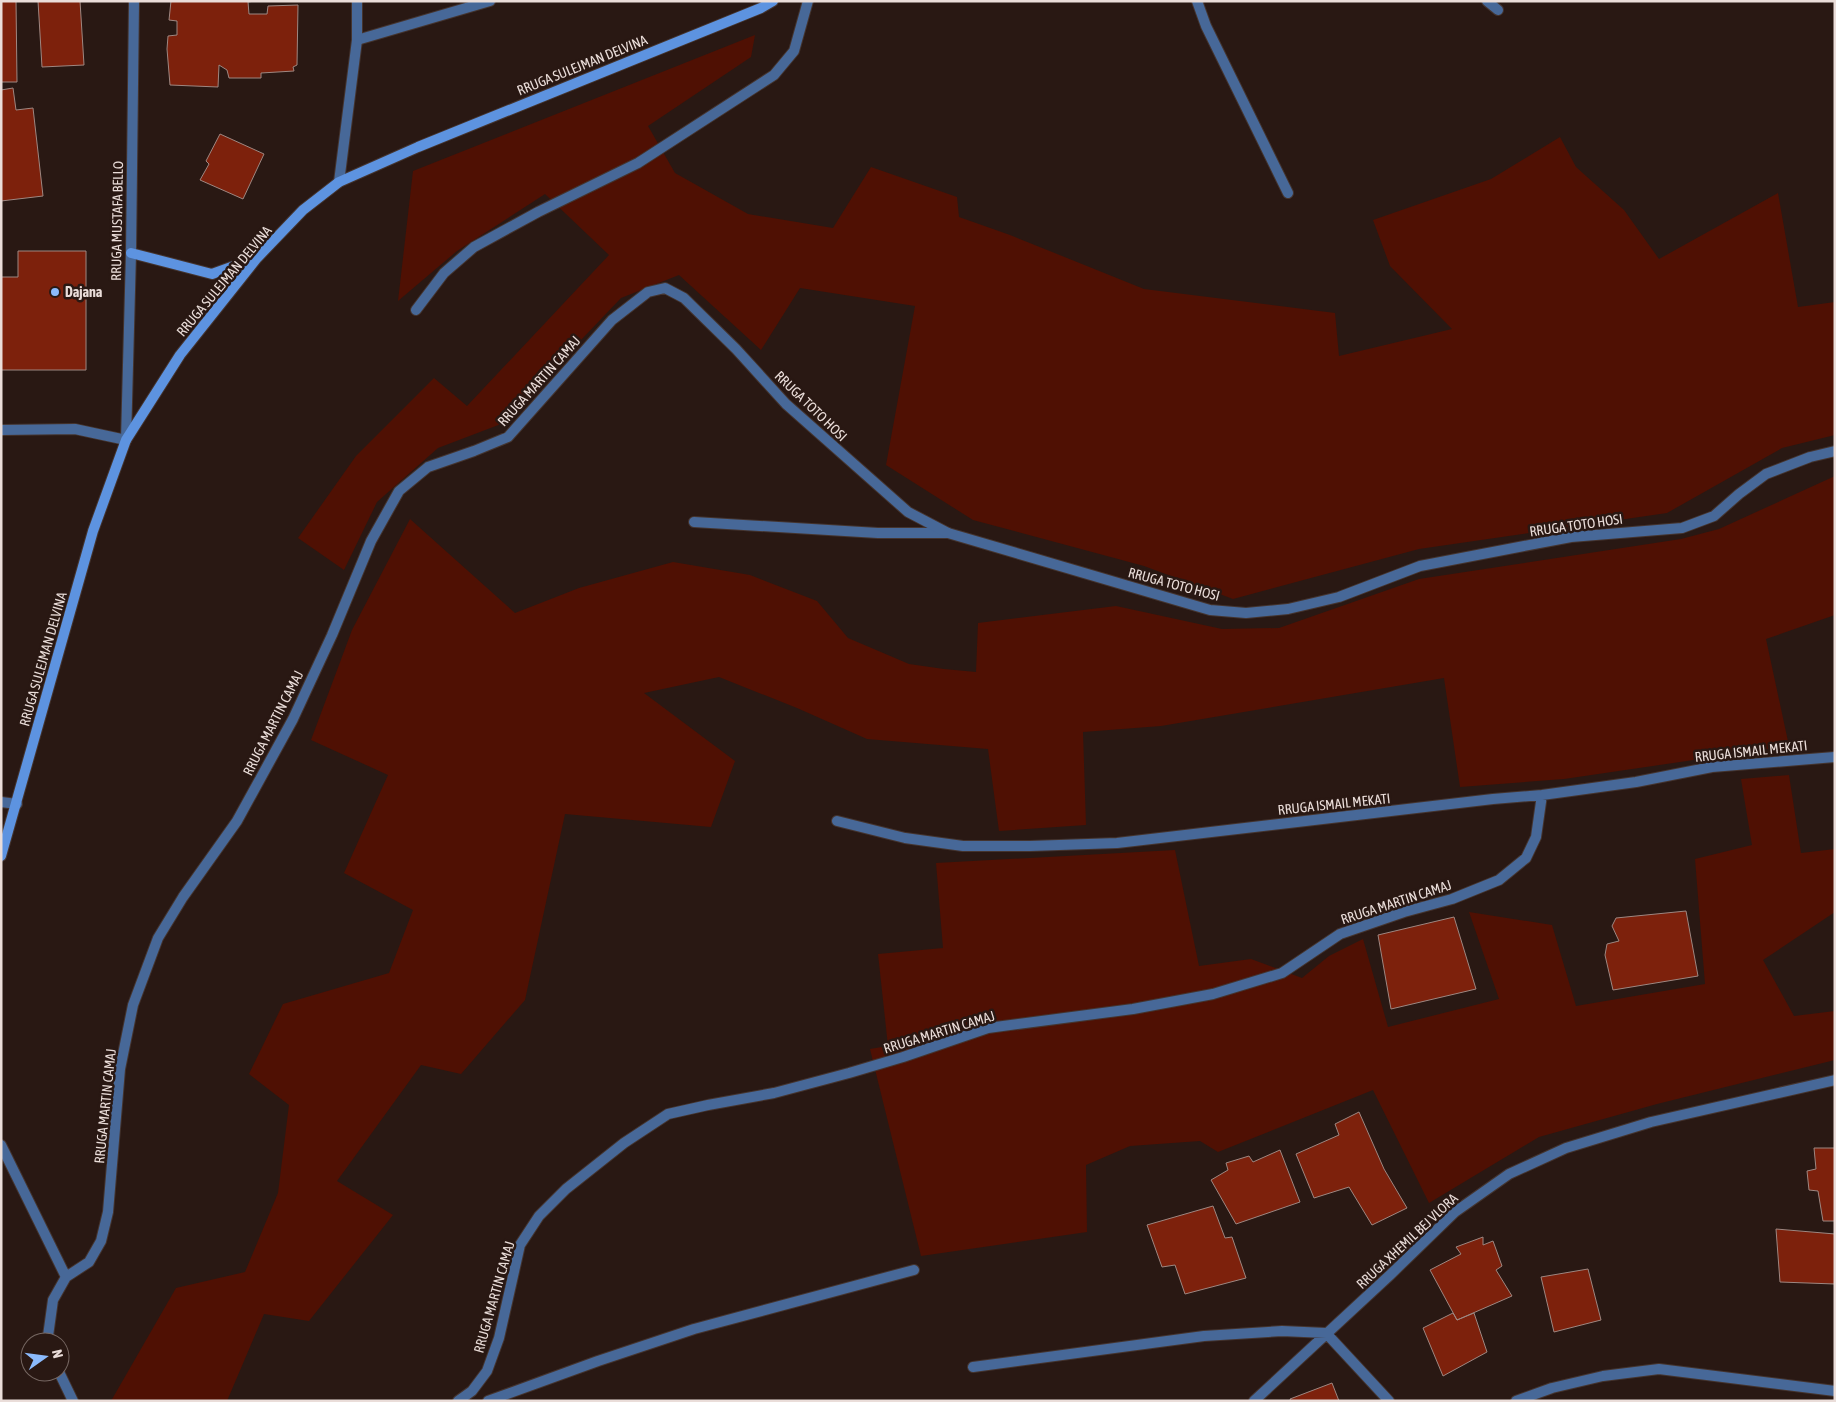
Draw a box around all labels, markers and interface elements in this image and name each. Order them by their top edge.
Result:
street label: RRUGA SULEJMAN DELVINA [515,32,650,98]
street label: RRUGA MUSTAFA BELLO [108,161,126,281]
street label: RRUGA SULEJMAN DELVINA [173,223,275,339]
place label: Dajana [65,284,103,300]
marker: Dajana [49,286,61,298]
street label: RRUGA MARTIN CAMAJ [494,333,584,429]
street label: RRUGA TOTO HOSI [772,368,850,444]
street label: RRUGA TOTO HOSI [1528,511,1624,539]
street label: RRUGA TOTO HOSI [1127,564,1221,604]
street label: RRUGA SULEJMAN DELVINA [16,590,70,728]
street label: RRUGA MARTIN CAMAJ [240,668,306,778]
street label: RRUGA ISMAIL MEKATI [1694,737,1808,765]
street label: RRUGA ISMAIL MEKATI [1277,790,1391,818]
street label: RRUGA MARTIN CAMAJ [1339,877,1453,927]
street label: RRUGA MARTIN CAMAJ [881,1007,997,1057]
street label: RRUGA MARTIN CAMAJ [91,1048,119,1164]
street label: RRUGA XHEMIL BEJ VLORA [1353,1190,1461,1292]
street label: RRUGA MARTIN CAMAJ [470,1239,518,1355]
north arrow [20,1332,70,1382]
text: N [49,1348,66,1360]

